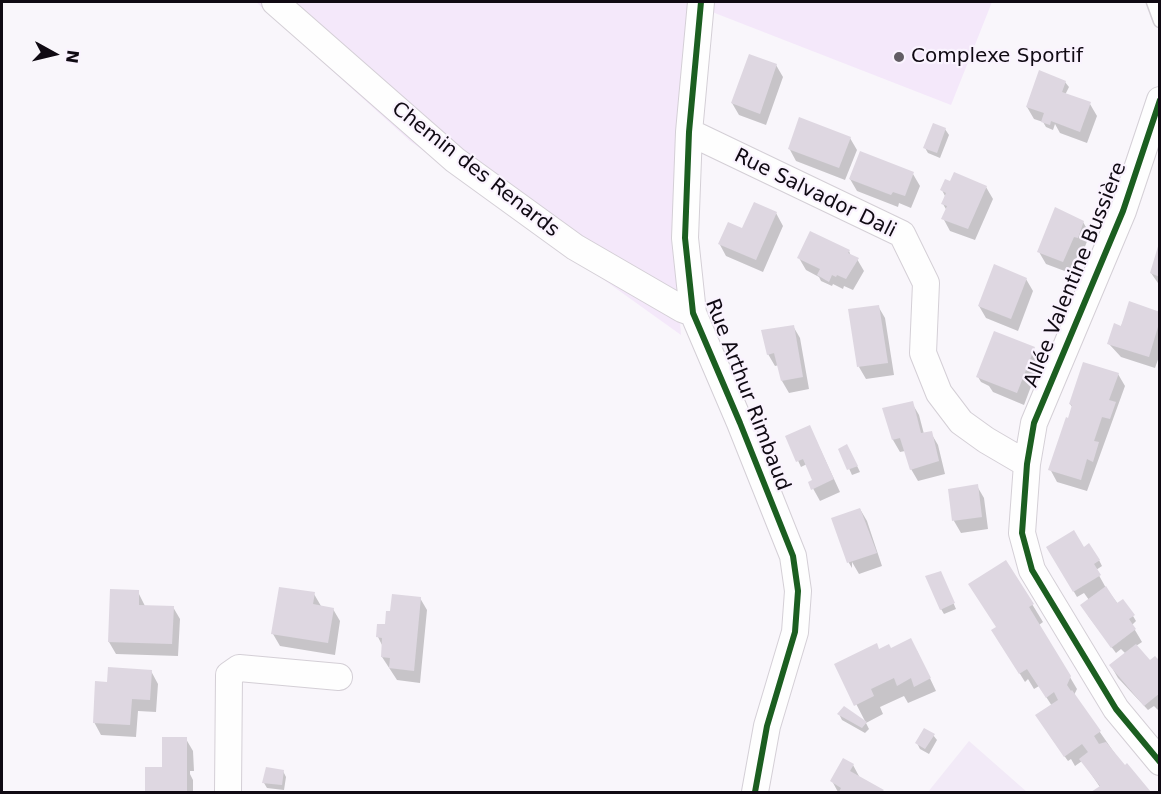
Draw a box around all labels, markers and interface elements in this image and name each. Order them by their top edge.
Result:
north arrow [24,24,84,84]
place label: Complexe Sportif [911,45,1083,69]
text: N [62,49,83,65]
marker: Complexe Sportif [892,50,906,64]
street label: Chemin des Renards [386,97,564,243]
street label: Rue Salvador Dali [730,144,900,244]
street label: Allée Valentine Bussière [1020,159,1132,391]
street label: Rue Arthur Rimbaud [699,296,795,494]

